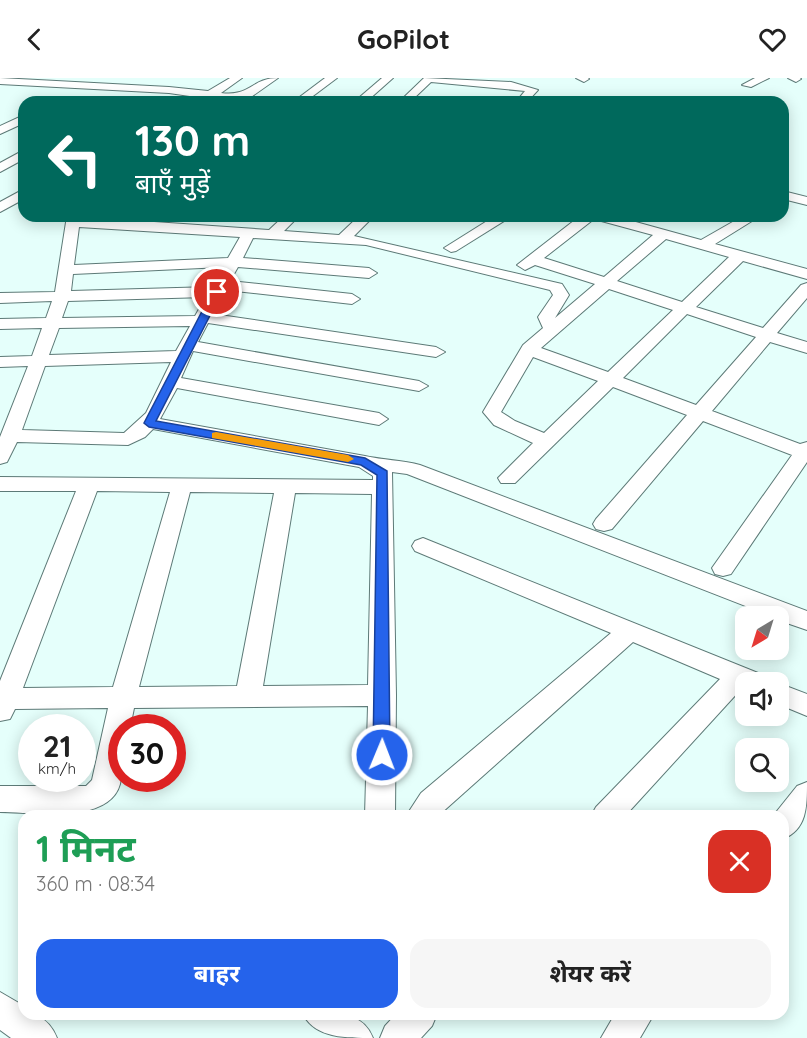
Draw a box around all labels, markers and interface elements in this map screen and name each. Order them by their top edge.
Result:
text: GoPilot [357,22,450,56]
icon: back [18,23,51,56]
icon: heart [756,23,789,56]
text: 130 m [135,114,250,167]
icon: left [36,120,114,198]
text: बाएँ मुड़ें [135,166,210,200]
pin [191,266,242,317]
icon: arrive [200,275,233,308]
north arrow [735,606,789,660]
map controls [735,606,789,792]
button: sound [735,672,789,726]
speed limit sign: 30 [108,714,186,792]
position arrow [350,723,414,787]
text: 21 [43,727,71,765]
button: search [735,738,789,792]
text: km/h [38,759,76,778]
text: 1 मिनट [36,826,136,871]
button: close [708,830,771,893]
text: 360 m · 08:34 [36,871,155,896]
button: बाहर [36,939,398,1008]
button: शेयर करें [410,939,771,1008]

